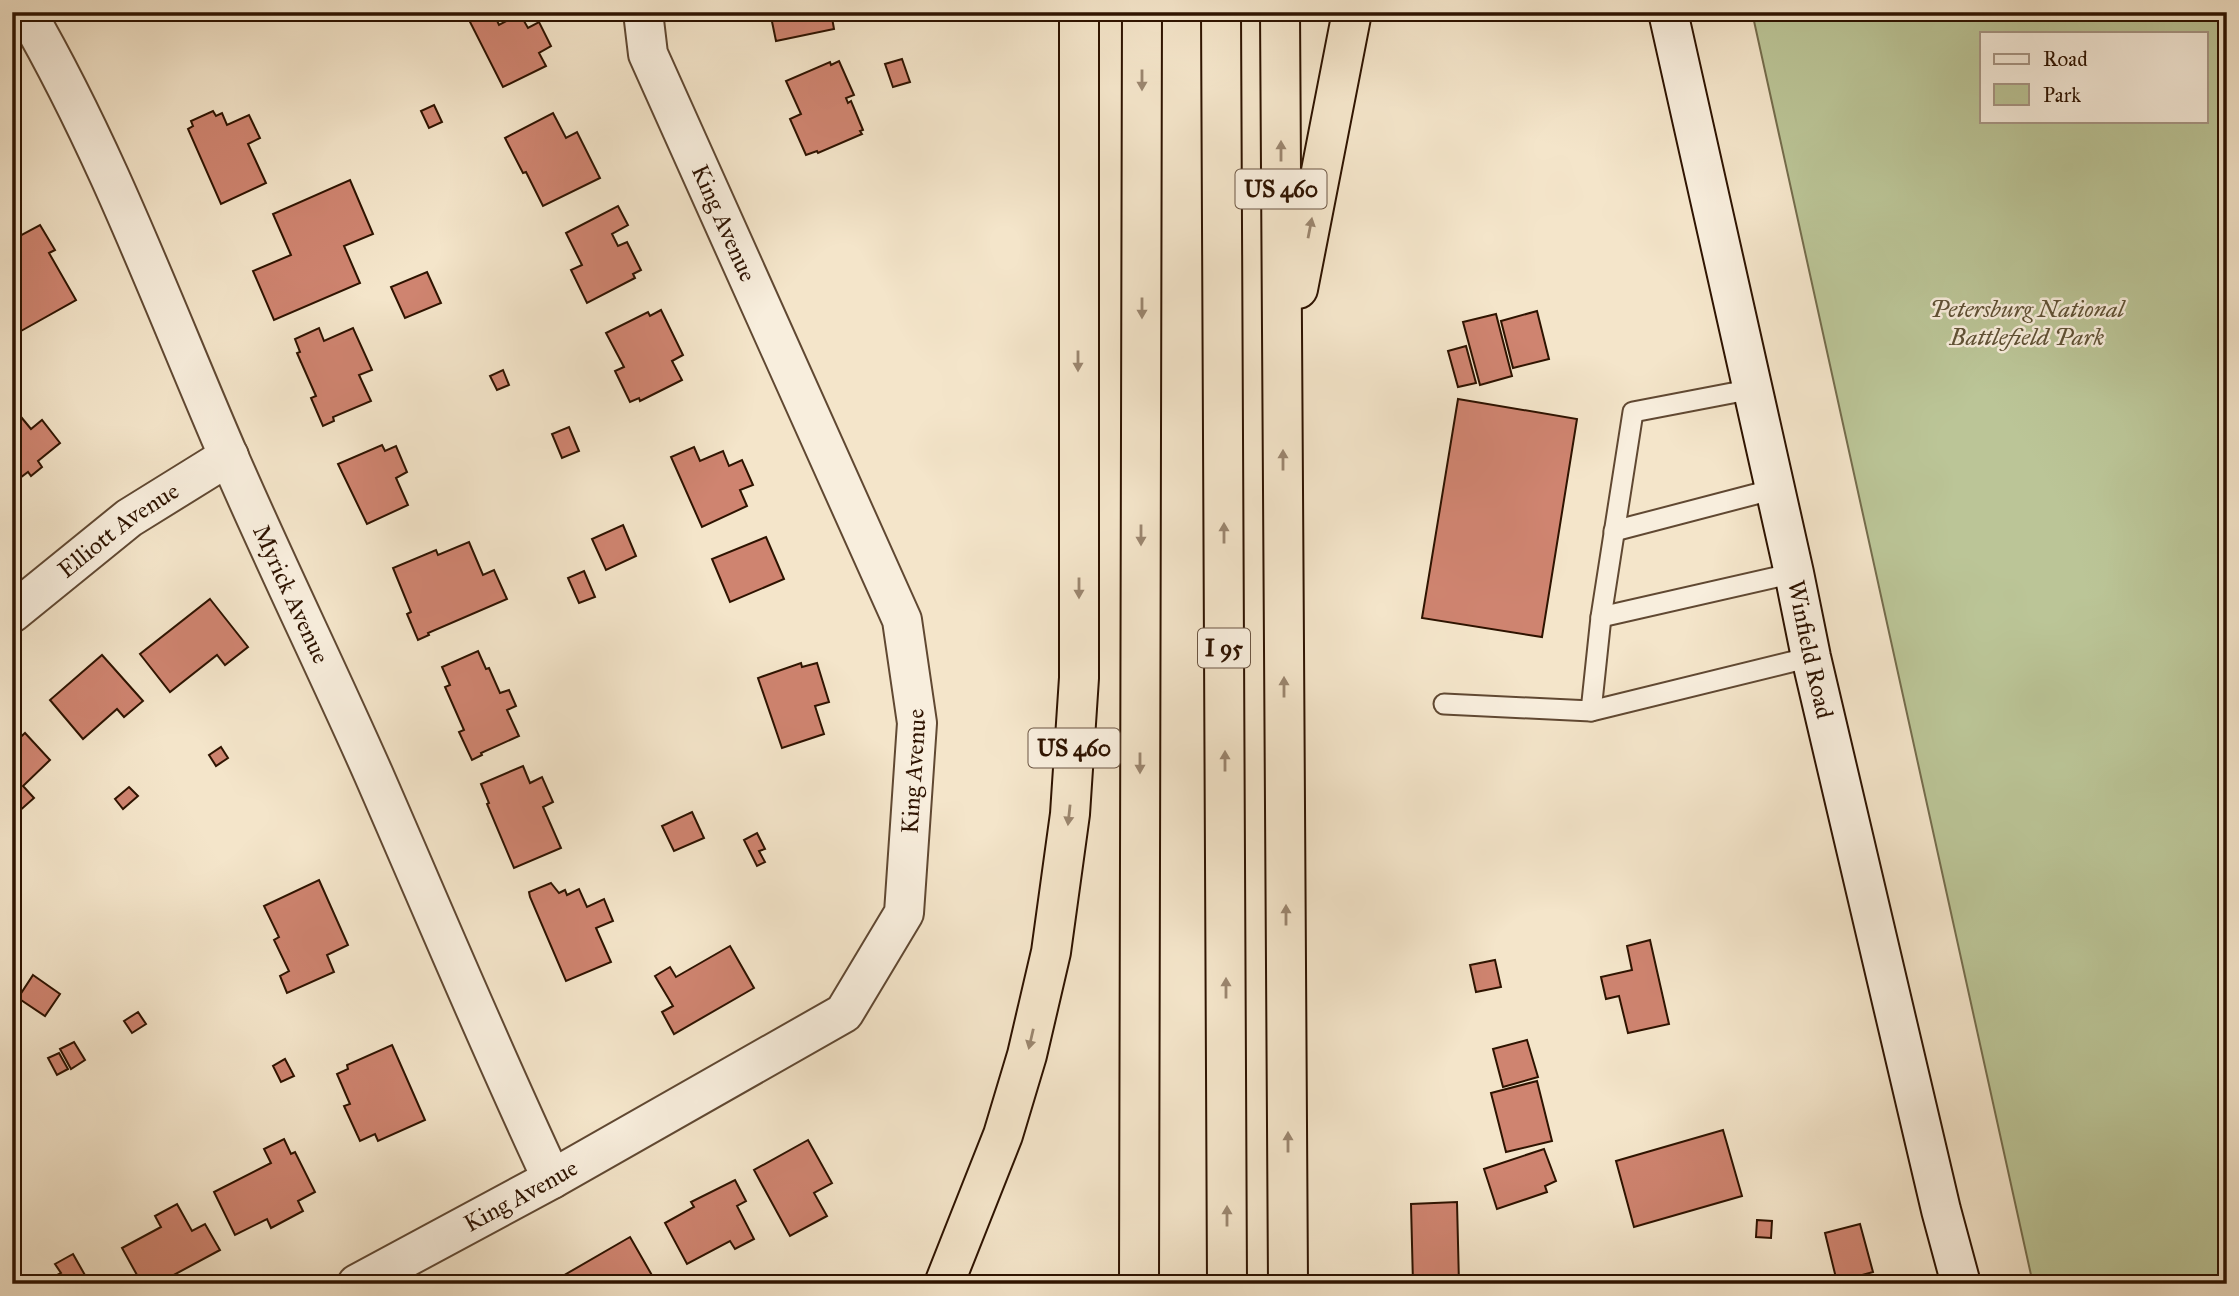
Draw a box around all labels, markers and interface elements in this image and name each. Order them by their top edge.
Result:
legend [1980,32,2208,122]
text: Road [2043,46,2088,72]
one-way arrow [1136,70,1148,92]
text: Park [2043,82,2081,108]
one-way arrow [1275,140,1287,162]
street label: King Avenue [685,160,763,286]
road number: US 460 [1236,170,1326,208]
one-way arrow [1305,217,1316,239]
park label: Petersburg National Battlefield Park [1930,294,2127,352]
one-way arrow [1136,297,1148,319]
one-way arrow [1072,350,1084,372]
one-way arrow [1277,448,1289,470]
street label: Elliott Avenue [52,476,184,585]
street label: Myrick Avenue [246,520,336,668]
one-way arrow [1218,522,1229,544]
one-way arrow [1135,525,1147,547]
one-way arrow [1073,577,1085,599]
street label: Winfield Road [1781,577,1840,722]
road number: I 95 [1198,628,1250,668]
one-way arrow [1279,676,1290,698]
street label: King Avenue [894,707,932,835]
road number: US 460 [1028,728,1120,768]
one-way arrow [1219,749,1231,771]
one-way arrow [1134,752,1146,774]
one-way arrow [1064,805,1075,827]
one-way arrow [1280,903,1292,925]
one-way arrow [1220,977,1232,999]
one-way arrow [1025,1028,1036,1050]
one-way arrow [1282,1131,1293,1153]
street label: King Avenue [459,1153,583,1239]
one-way arrow [1221,1204,1233,1226]

